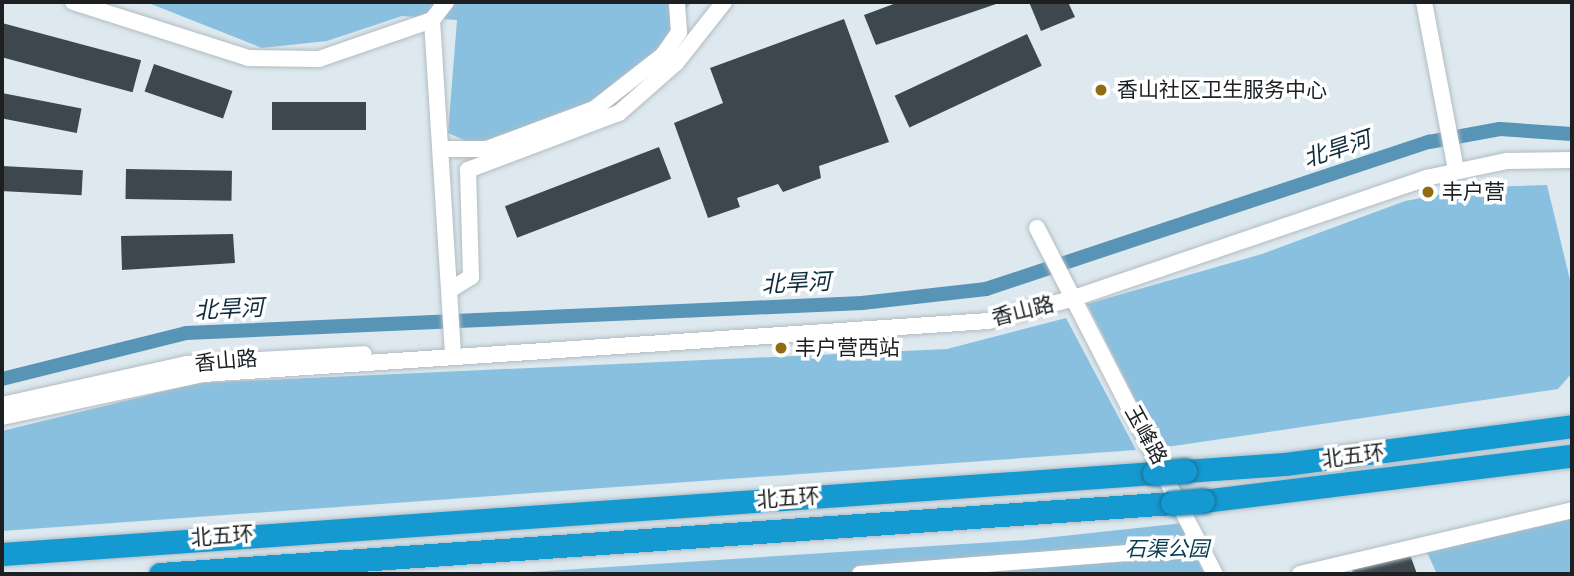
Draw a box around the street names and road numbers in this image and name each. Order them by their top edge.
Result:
street label: 香山路 [989,291,1057,331]
street label: 香山路 [194,346,258,376]
street label: 玉峰路 [1120,401,1172,469]
street label: 北五环 [1320,440,1386,472]
street label: 北五环 [756,483,820,513]
street label: 北五环 [190,521,254,551]

